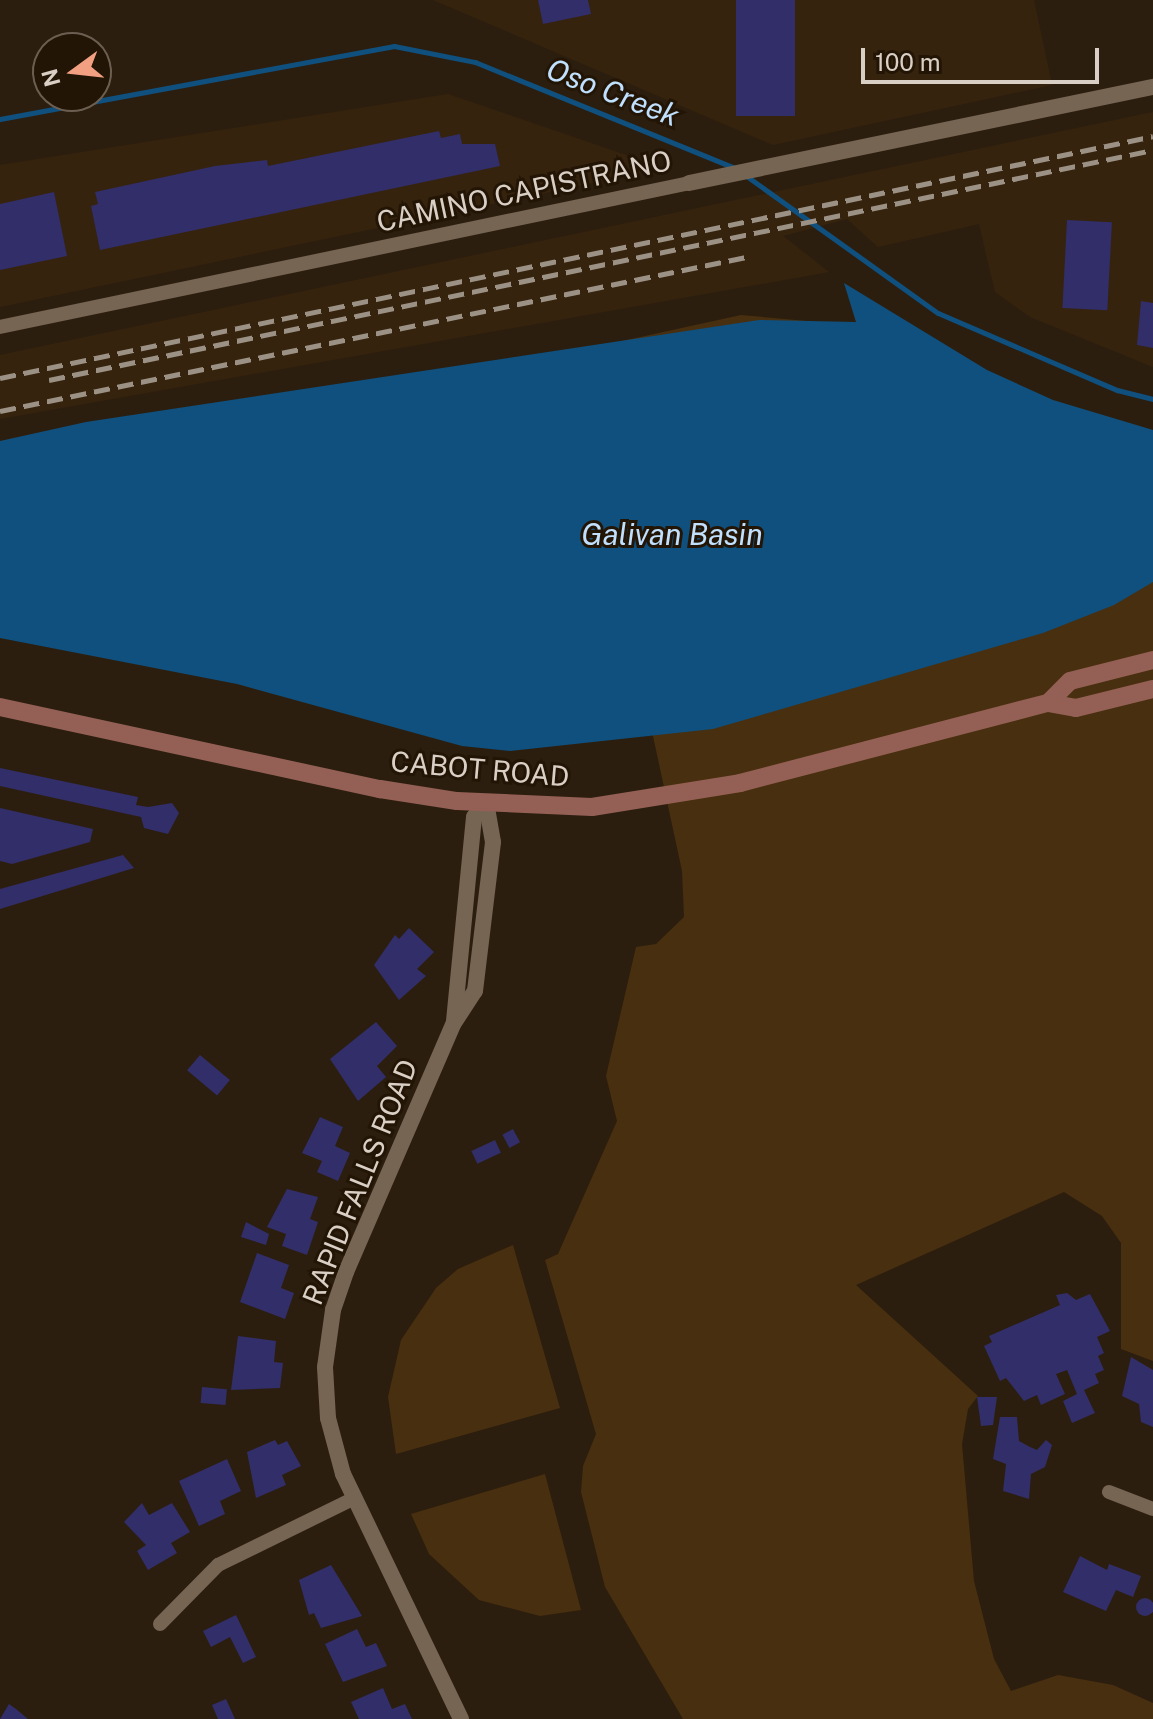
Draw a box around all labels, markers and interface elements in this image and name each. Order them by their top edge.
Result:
north arrow [32,32,112,112]
scale bar [865,32,1103,82]
text: 100 m [875,48,941,76]
water label: Oso Creek [542,50,684,134]
text: N [36,66,66,89]
street label: CAMINO CAPISTRANO [374,143,674,239]
water label: Galivan Basin [581,516,763,552]
street label: CABOT ROAD [389,744,571,794]
street label: RAPID FALLS ROAD [295,1055,425,1309]

